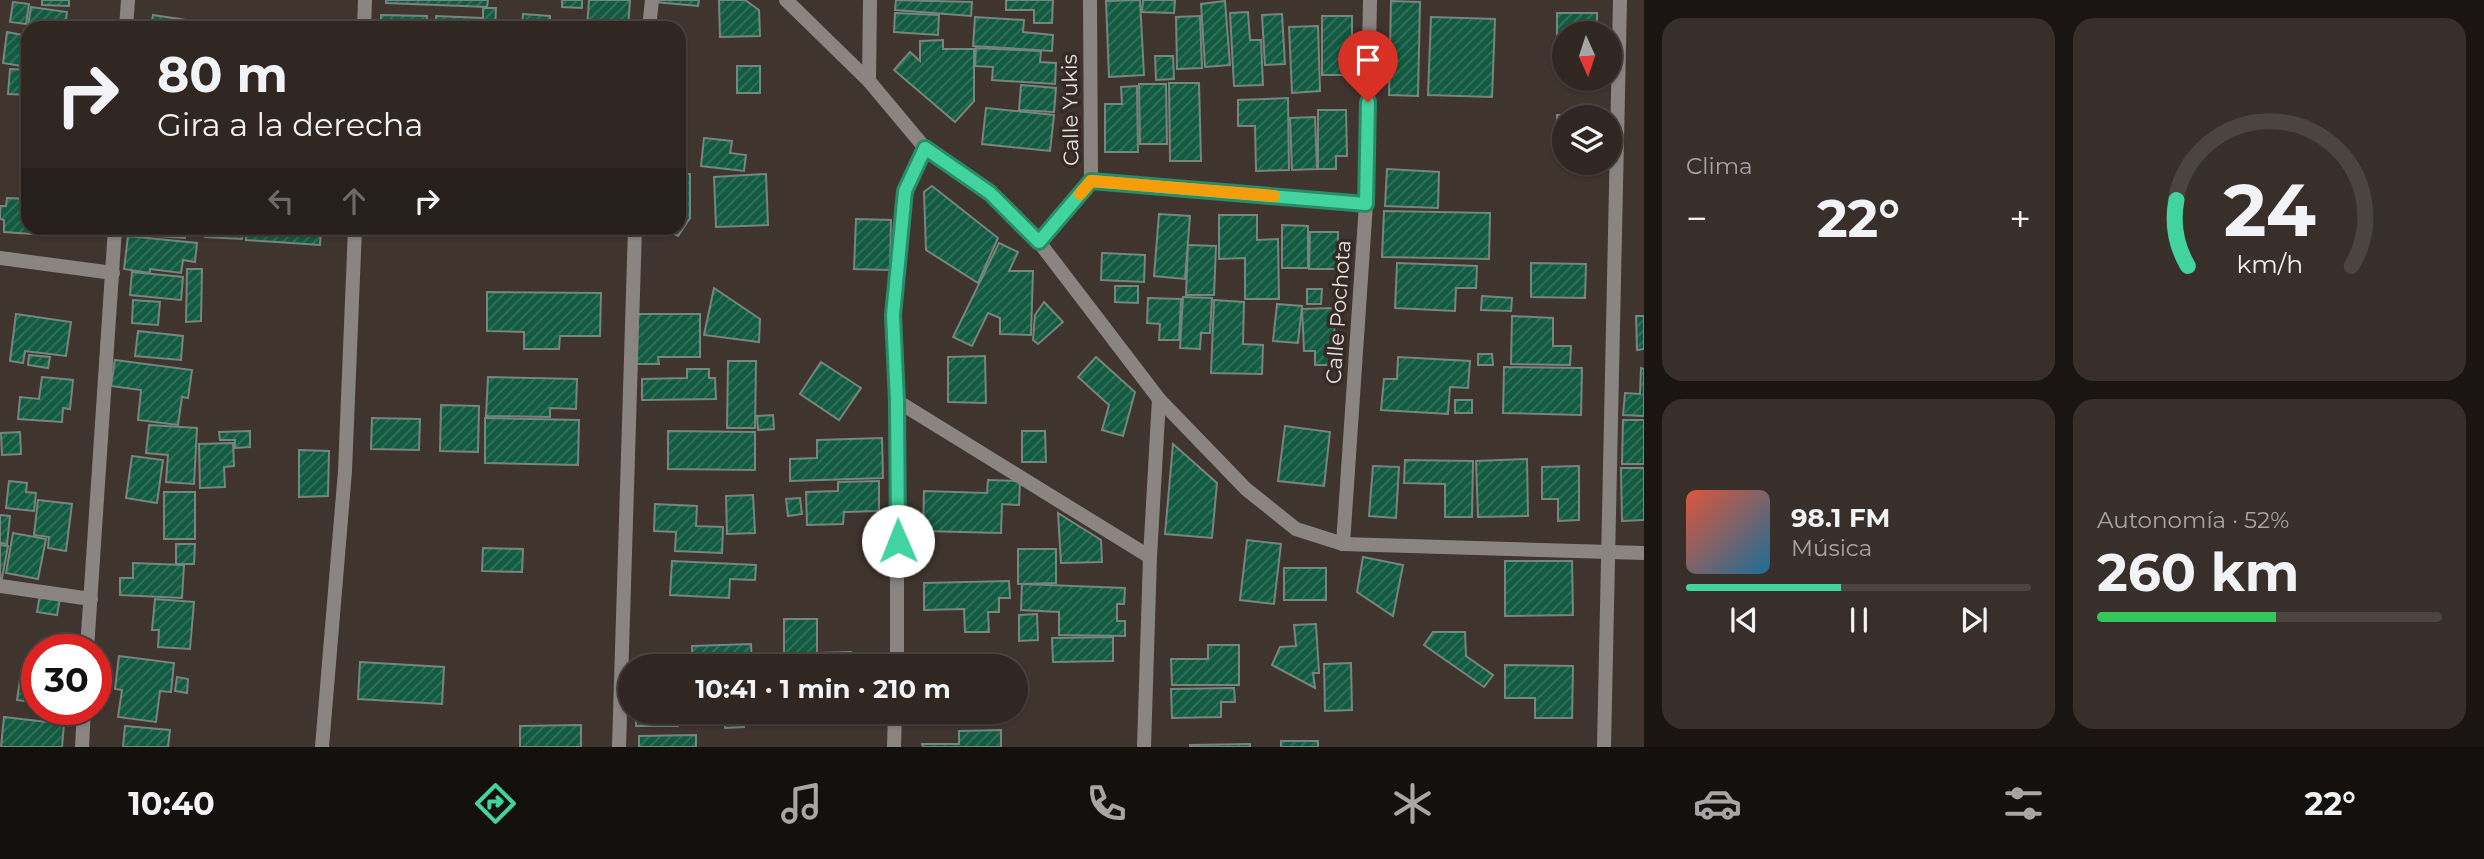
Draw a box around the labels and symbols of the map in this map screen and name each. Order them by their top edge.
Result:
north arrow [1552,21,1622,91]
pin [1338,30,1398,102]
street label: Calle Yukis [1057,54,1083,166]
street label: Calle Pochota [1321,239,1355,385]
position arrow [861,504,935,578]
speed limit sign: 30 [21,634,112,725]

